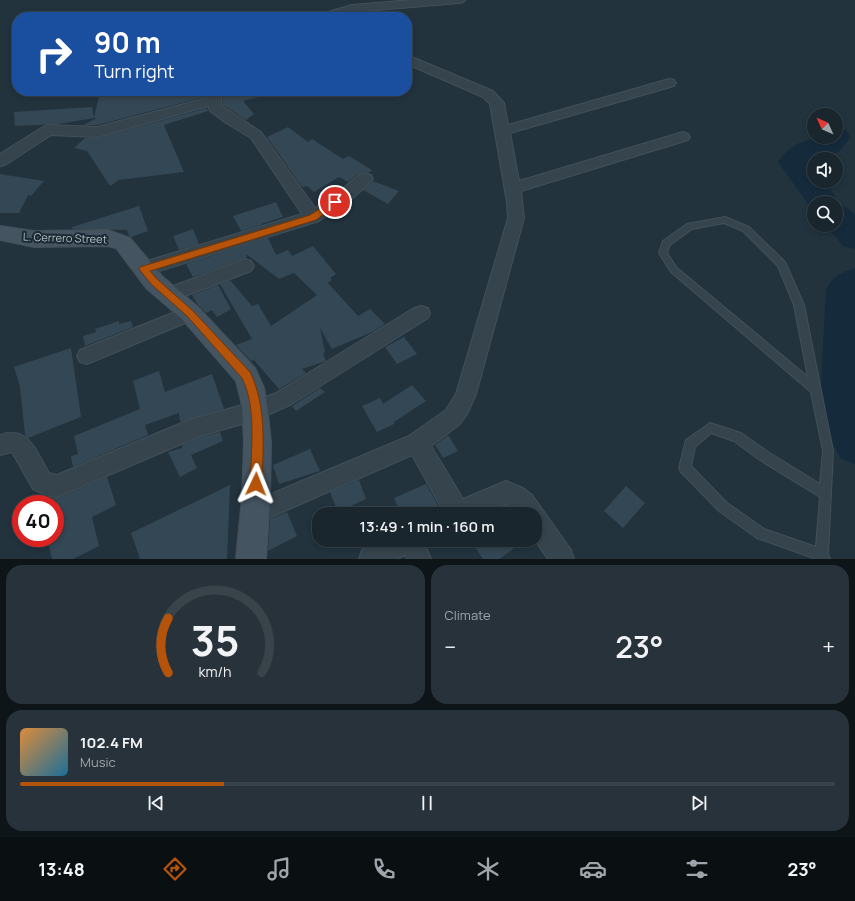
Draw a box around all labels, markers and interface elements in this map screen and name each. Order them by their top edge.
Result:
text: 90 m [94,23,161,61]
icon: right [28,28,80,80]
text: Turn right [94,59,175,83]
north arrow [807,108,843,144]
map controls [807,108,843,232]
button: sound [807,152,843,188]
pin [318,185,352,219]
icon: arrive [324,191,346,213]
button: search [807,196,843,232]
street label: L. Cerrero Street [23,229,107,246]
position arrow [235,463,277,505]
speed limit sign: 40 [12,495,64,547]
text: 13:49 · 1 min · 160 m [360,516,494,537]
text: Climate [445,606,491,624]
text: 35 [191,611,240,667]
text: 23° [615,626,663,667]
text: − [445,632,456,662]
text: + [822,632,835,662]
text: km/h [199,661,232,680]
text: 102.4 FM [80,732,143,753]
text: Music [80,753,116,771]
icon: previous [145,792,167,814]
icon: pause [416,792,438,814]
icon: next [688,792,710,814]
icon: directions [161,855,189,883]
icon: music [265,855,293,883]
icon: phone [370,855,398,883]
icon: climate [474,855,502,883]
icon: car [579,855,607,883]
icon: filters [683,855,711,883]
text: 13:48 [38,857,85,881]
text: 23° [787,857,817,881]

